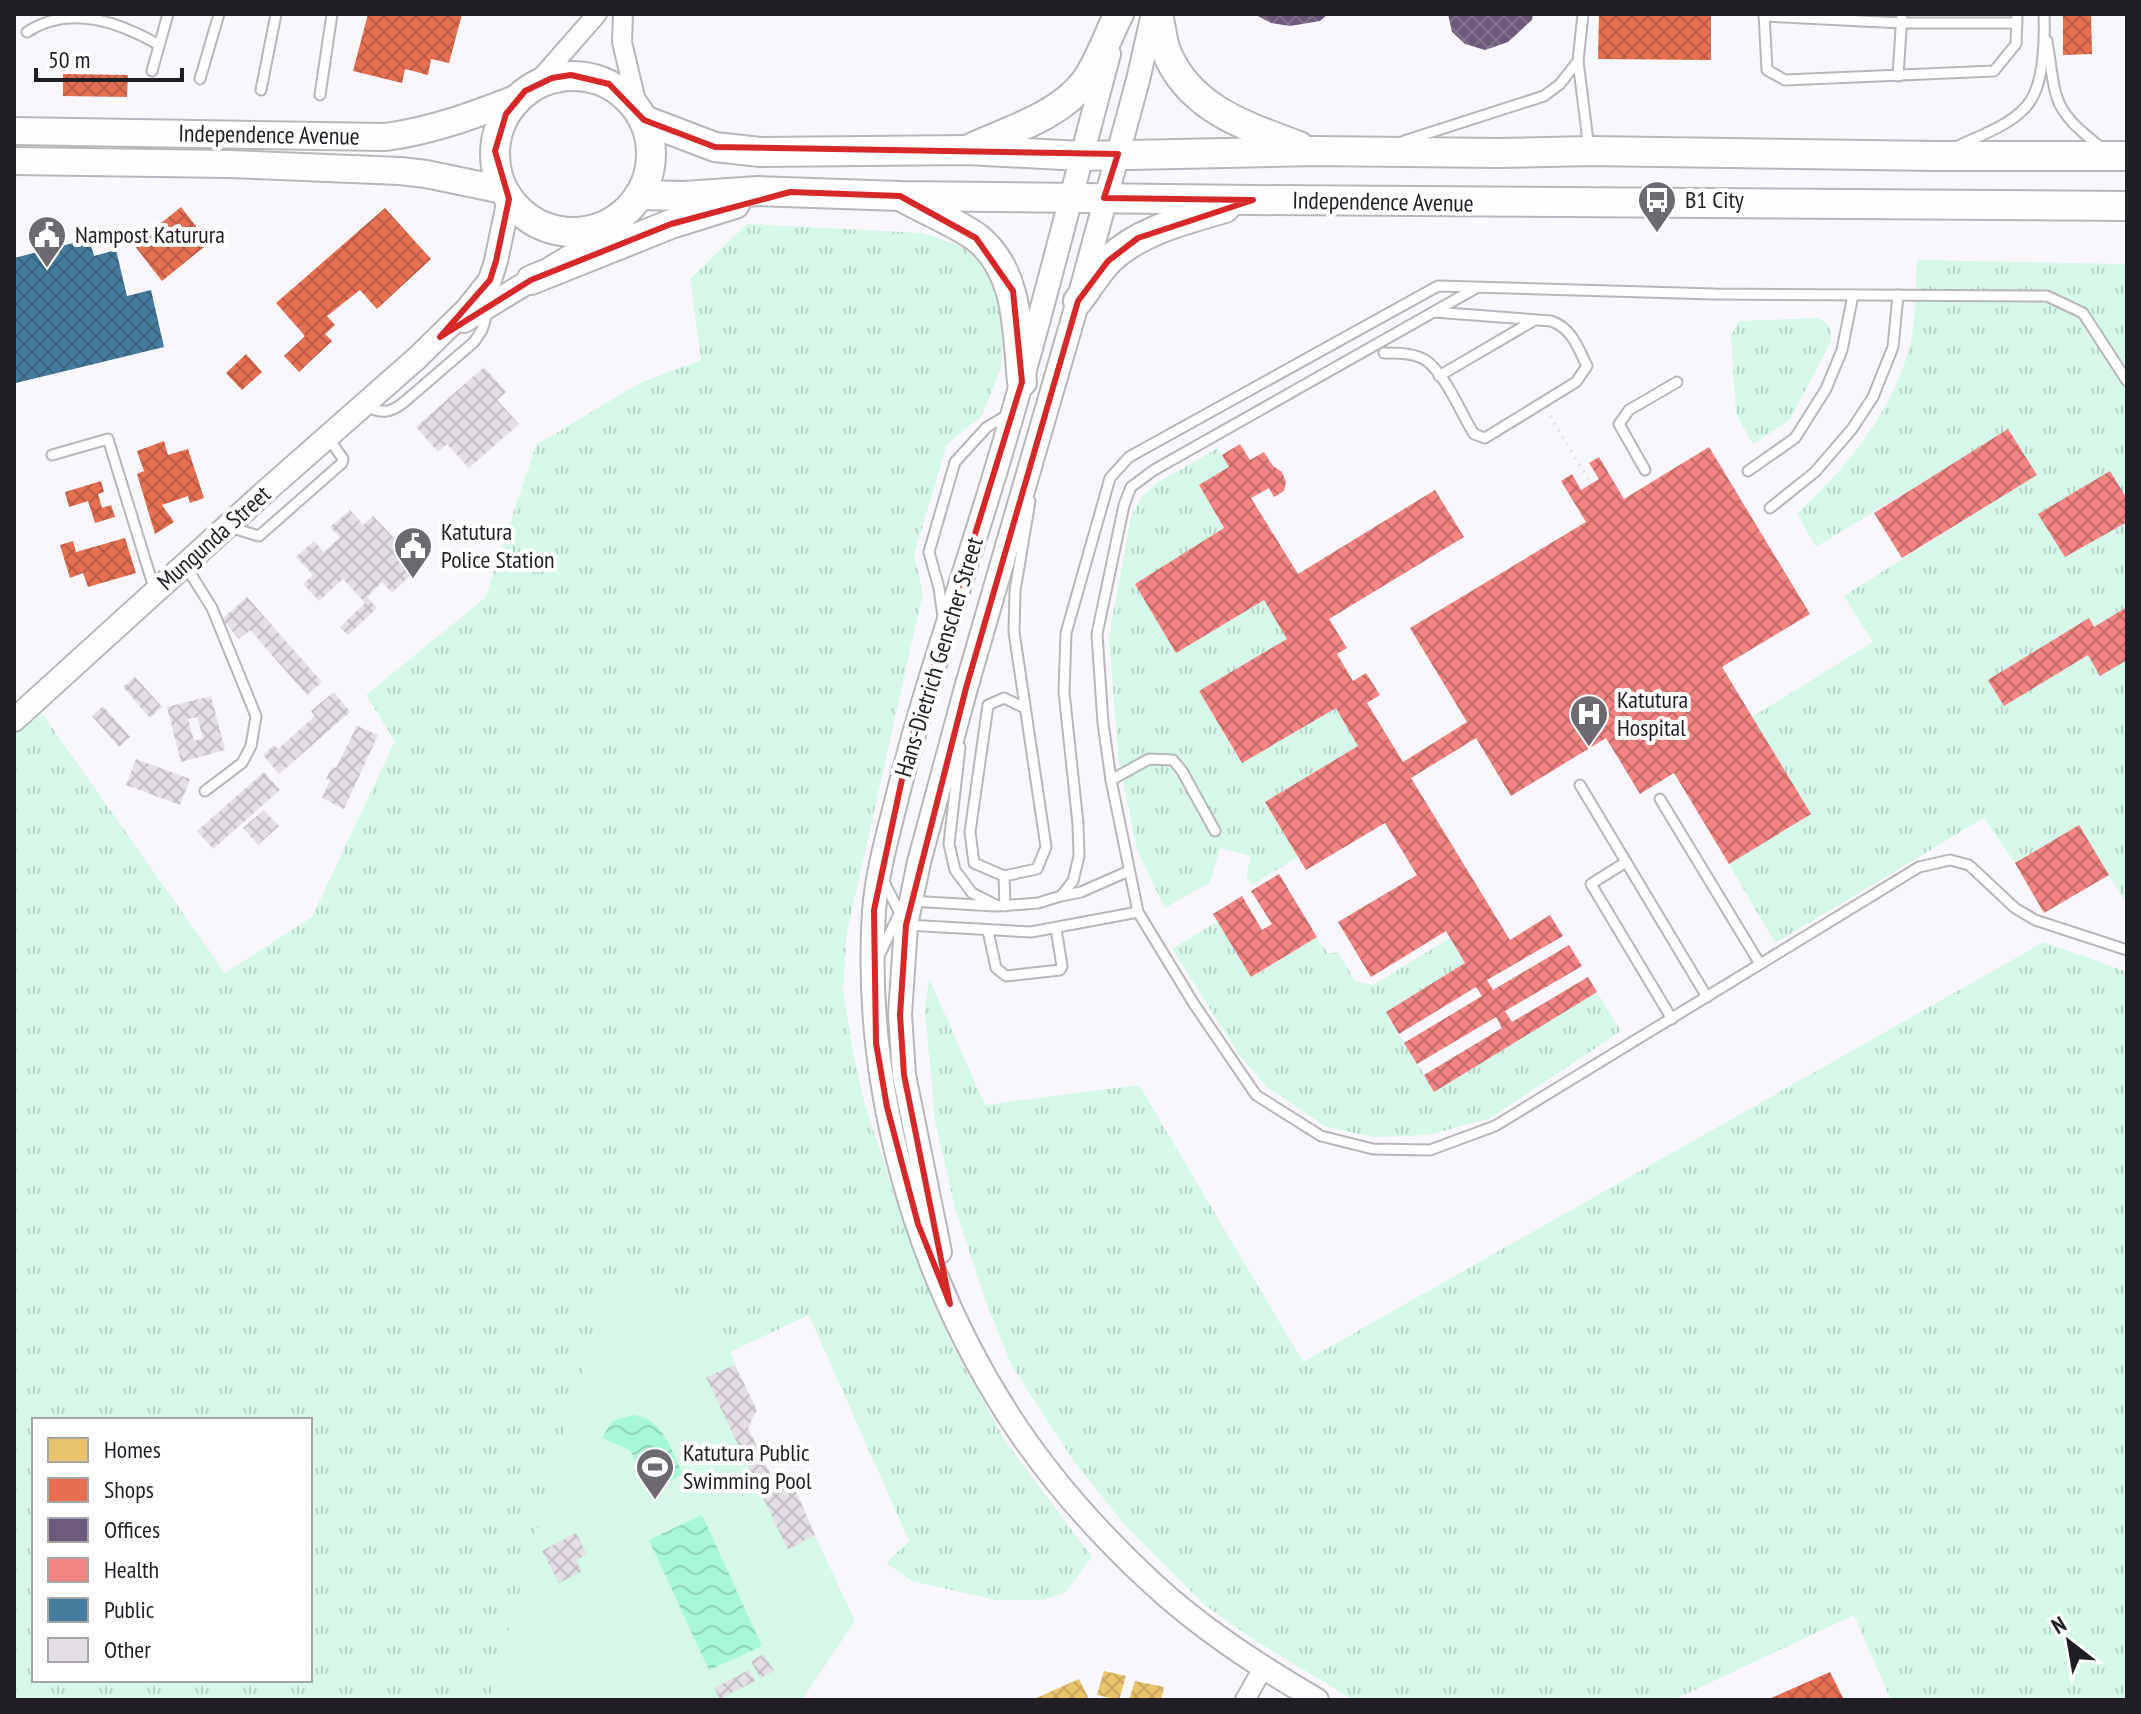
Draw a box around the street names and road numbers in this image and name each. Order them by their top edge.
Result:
street label: Independence Avenue [178,117,360,152]
street label: Independence Avenue [1292,184,1474,219]
street label: Mungunda Street [150,478,277,597]
street label: Hans-Dietrich Genscher Street [887,533,990,781]

